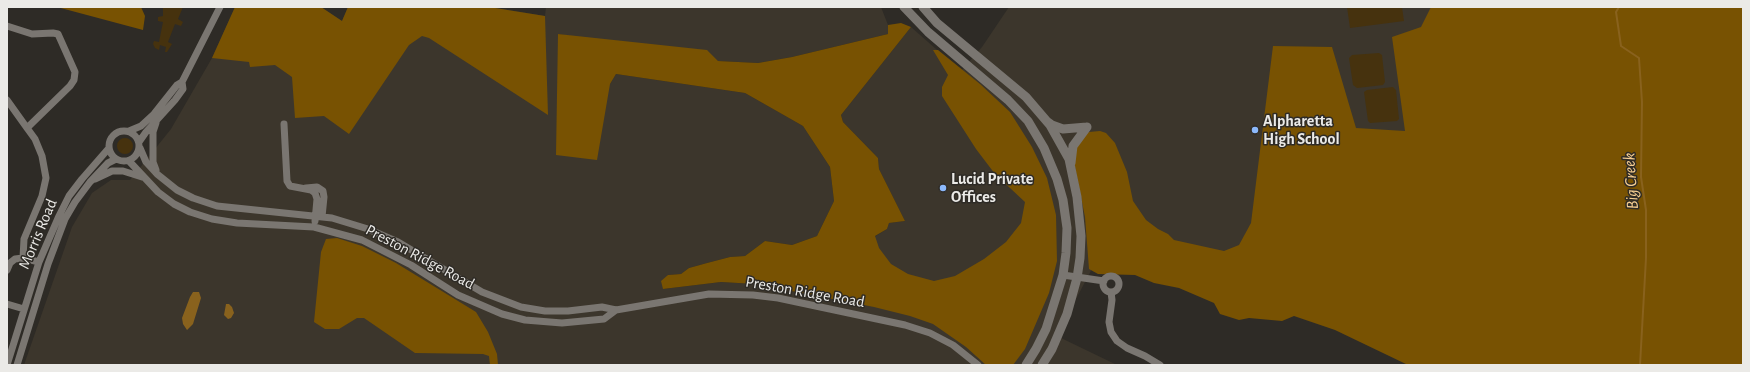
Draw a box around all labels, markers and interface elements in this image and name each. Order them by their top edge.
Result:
place label: Alpharetta High School [1263,111,1340,149]
marker: Alpharetta High School [1250,125,1260,135]
water label: Big Creek [1619,152,1643,210]
place label: Lucid Private Offices [951,169,1033,207]
marker: Lucid Private Offices [938,183,948,193]
street label: Morris Road [15,196,61,272]
street label: Preston Ridge Road [362,220,478,294]
street label: Preston Ridge Road [744,272,866,312]

